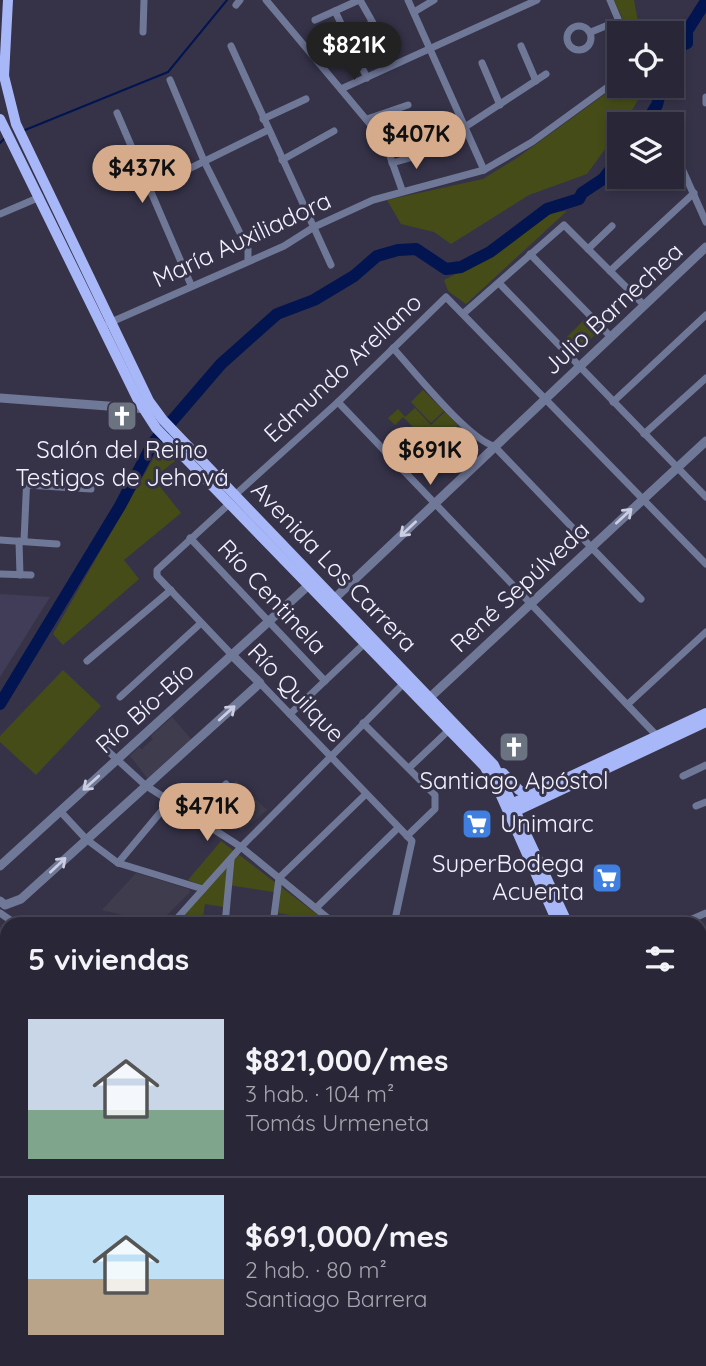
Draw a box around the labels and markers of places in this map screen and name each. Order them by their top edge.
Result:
pin: $821K [305,22,403,82]
pin: $407K [367,111,465,171]
pin: $437K [93,146,191,205]
church icon: Salón del Reino Testigos de Jehová [105,399,139,433]
pin: $691K [381,428,479,487]
place label: Salón del Reino Testigos de Jehová [15,434,229,492]
church icon: Santiago Apóstol [497,730,531,764]
place label: Santiago Apóstol [419,765,609,795]
pin: $471K [158,784,256,843]
supermarket icon: Unimarc [460,807,494,841]
place label: Unimarc [500,808,594,838]
place label: SuperBodega Acuenta [432,848,584,906]
supermarket icon: SuperBodega Acuenta [590,861,624,895]

